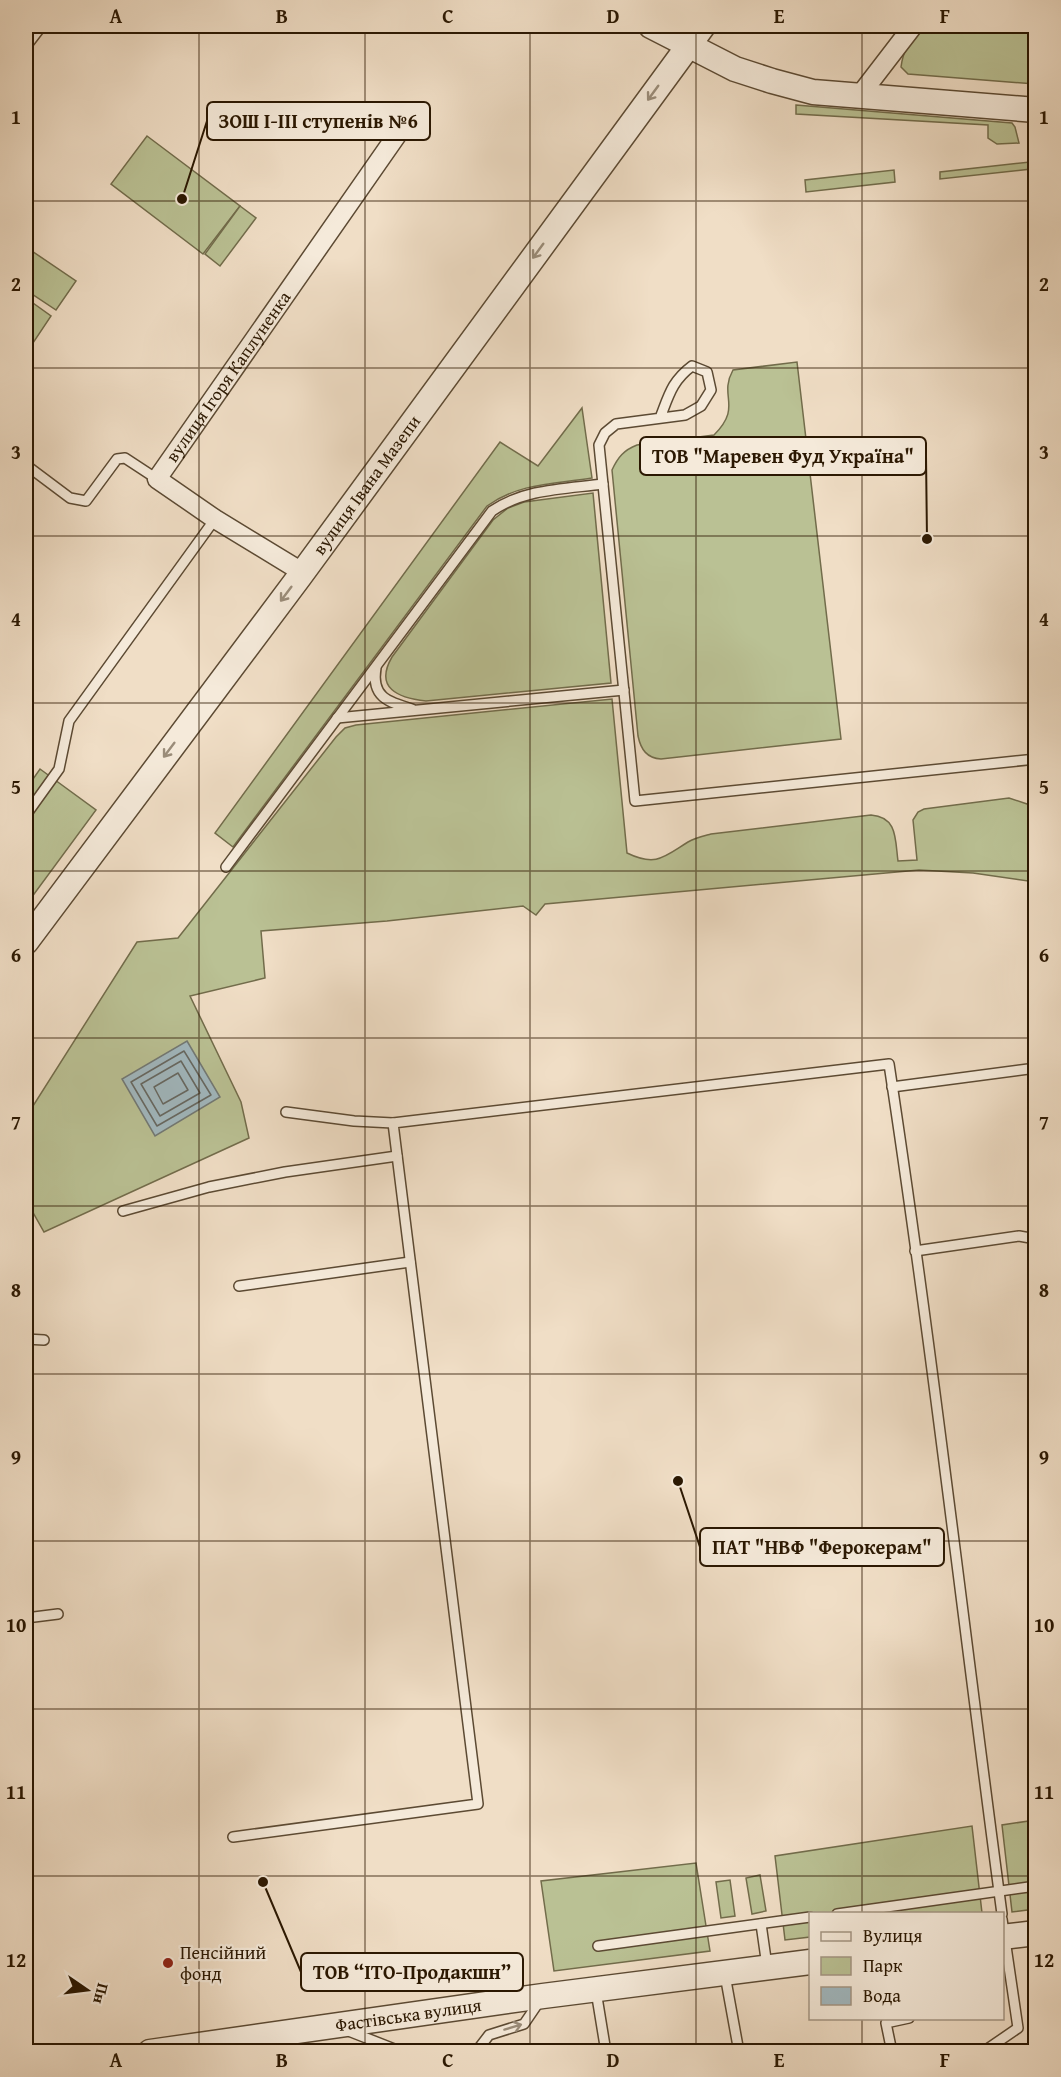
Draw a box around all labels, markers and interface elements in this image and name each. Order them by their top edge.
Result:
text: A [110,1,123,30]
text: B [276,1,288,30]
text: C [442,1,454,30]
text: D [606,1,620,30]
text: E [774,1,785,30]
text: F [940,1,950,30]
one-way arrow [647,85,659,101]
text: 1 [11,102,21,131]
callout: ЗОШ І-ІІІ ступенів №6 [207,102,430,140]
text: 1 [1039,102,1049,131]
text: ЗОШ І-ІІІ ступенів №6 [218,106,418,135]
one-way arrow [532,242,544,258]
text: 2 [11,269,21,298]
text: 2 [1039,269,1049,298]
street label: вулиця Ігоря Каплуненка [159,285,297,468]
street label: вулиця Івана Мазепи [306,409,427,560]
text: 3 [11,437,21,466]
callout: ТОВ "Маревен Фуд Україна" [640,437,926,475]
text: 3 [1039,437,1049,466]
text: ТОВ "Маревен Фуд Україна" [652,441,914,470]
one-way arrow [280,586,293,602]
text: 4 [11,604,21,633]
text: 4 [1039,604,1049,633]
one-way arrow [163,742,176,758]
text: 5 [11,772,21,801]
text: 5 [1039,772,1049,801]
text: 6 [11,940,21,969]
text: 6 [1039,940,1049,969]
text: 7 [11,1107,21,1136]
text: 7 [1039,1107,1049,1136]
text: 8 [11,1275,21,1304]
text: 8 [1039,1275,1049,1304]
text: 9 [11,1442,21,1471]
text: 9 [1039,1442,1049,1471]
callout: ПАТ "НВФ "Ферокерам" [700,1528,944,1566]
text: ПАТ "НВФ "Ферокерам" [712,1532,932,1561]
text: 10 [6,1610,26,1639]
text: 10 [1034,1610,1054,1639]
text: 11 [6,1777,26,1806]
text: 11 [1034,1777,1054,1806]
legend [809,1912,1004,2020]
text: Вулиця [863,1922,922,1949]
place label: Пенсійний фонд [180,1939,266,1987]
text: 12 [6,1945,26,1974]
text: 12 [1034,1945,1054,1974]
text: Парк [863,1952,903,1979]
callout: ТОВ “ІТО-Продакшн” [301,1953,523,1991]
marker: Пенсійний фонд [161,1956,175,1970]
text: ТОВ “ІТО-Продакшн” [313,1957,511,1986]
north arrow [57,1960,117,2020]
text: Пн [87,1981,116,2007]
text: Вода [863,1982,901,2009]
street label: Фастівська вулиця [334,1991,483,2038]
one-way arrow [503,2021,522,2032]
text: A [110,2045,123,2074]
text: B [276,2045,288,2074]
text: C [442,2045,454,2074]
text: D [606,2045,620,2074]
text: E [774,2045,785,2074]
text: F [940,2045,950,2074]

